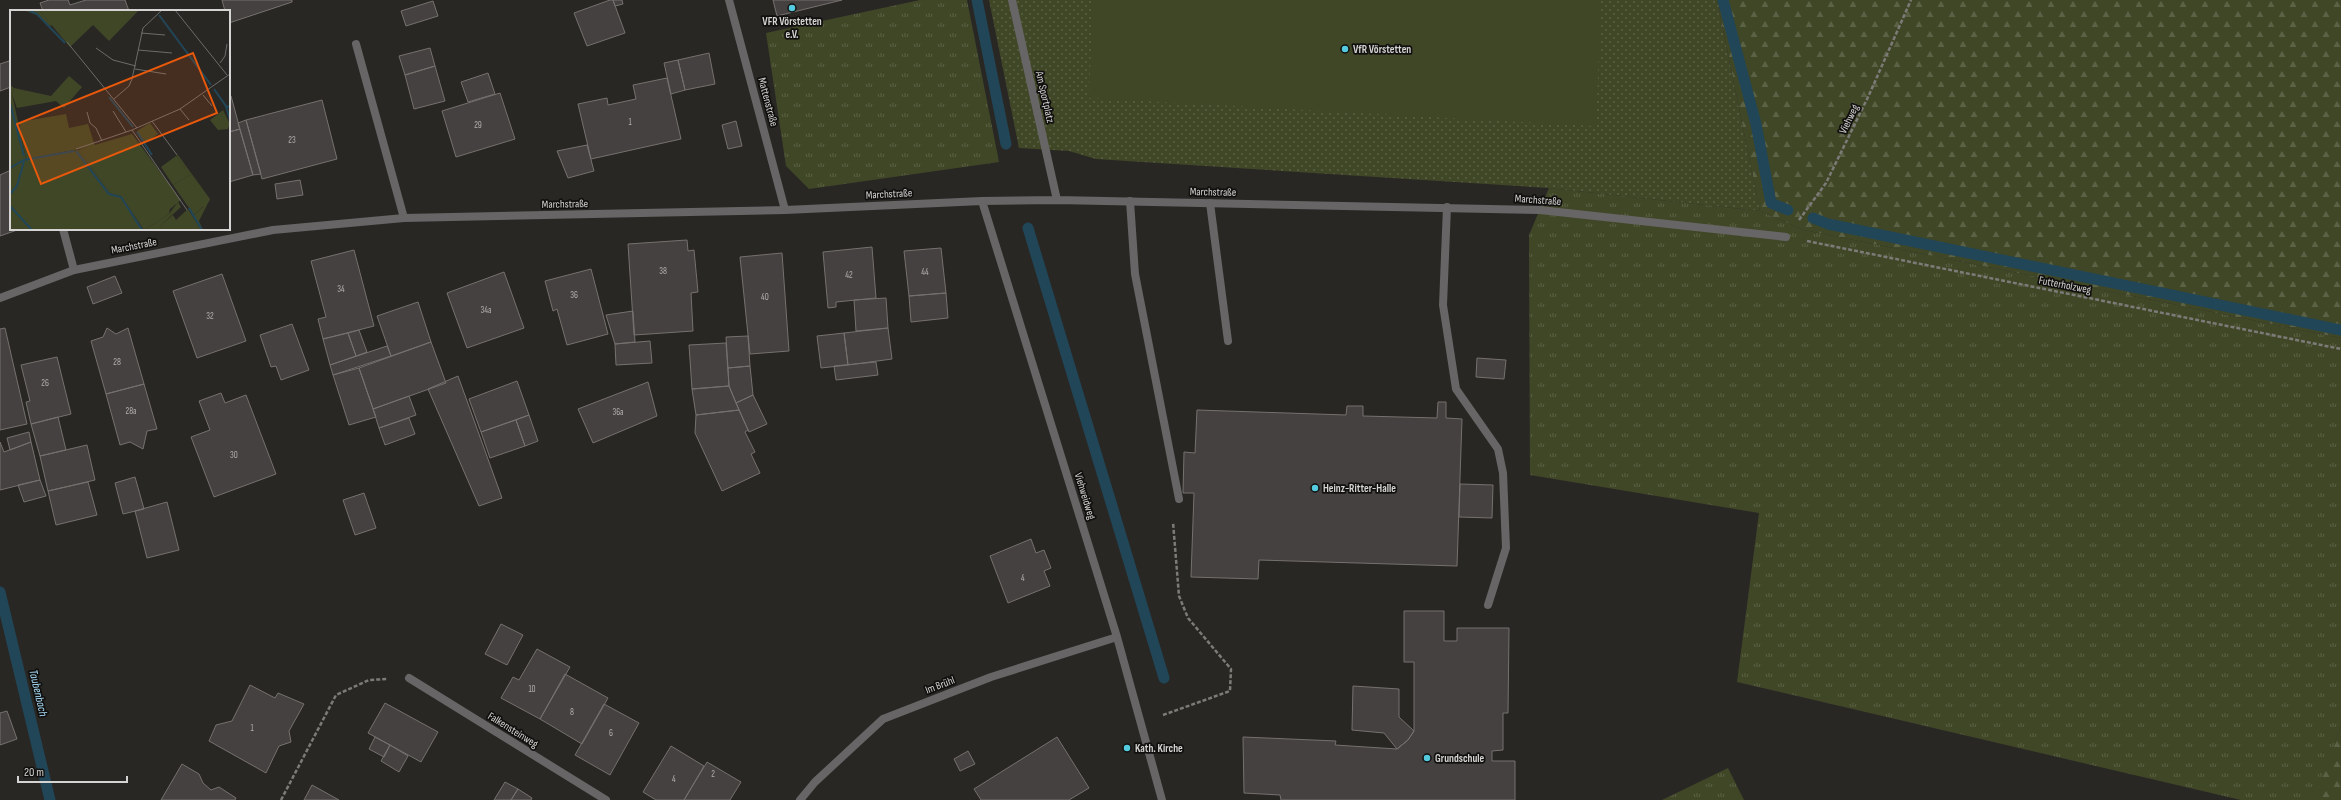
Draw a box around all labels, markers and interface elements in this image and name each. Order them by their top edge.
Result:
marker: VFR Vörstetten e.V. [787,3,797,13]
inset map [10,10,230,230]
place label: VFR Vörstetten e.V. [762,15,822,41]
place label: VfR Vörstetten [1353,43,1411,56]
marker: VfR Vörstetten [1340,44,1350,54]
street label: Am Sportplatz [1033,69,1057,124]
street label: Mattenstraße [755,76,781,128]
street label: Viehweg [1836,102,1862,136]
house number: 1 [628,117,632,128]
house number: 29 [474,120,482,131]
house number: 23 [288,135,296,146]
street label: Marchstraße [1190,185,1236,199]
street label: Marchstraße [865,186,913,202]
street label: Marchstraße [1514,192,1562,208]
street label: Marchstraße [542,197,588,211]
street label: Marchstraße [110,235,158,257]
house number: 38 [659,266,667,277]
house number: 44 [921,267,929,278]
house number: 42 [845,270,853,281]
street label: Futterholzweg [2038,274,2093,297]
house number: 34 [337,284,345,295]
house number: 36 [570,290,578,301]
house number: 40 [761,292,769,303]
house number: 34a [480,305,492,316]
house number: 32 [206,311,214,322]
house number: 28 [113,357,121,368]
house number: 26 [41,378,49,389]
house number: 28a [125,406,137,417]
house number: 36a [612,407,624,418]
house number: 30 [230,450,238,461]
street label: Viehweidweg [1072,471,1098,522]
place label: Heinz-Ritter-Halle [1323,482,1396,495]
marker: Heinz-Ritter-Halle [1310,483,1320,493]
house number: 4 [1021,573,1025,584]
water label: Taubenbach [25,668,51,718]
street label: Im Brühl [923,673,957,697]
house number: 10 [528,684,536,695]
house number: 8 [570,707,574,718]
street label: Falkensteinweg [485,709,541,751]
house number: 1 [250,723,254,734]
house number: 6 [609,728,613,739]
place label: Kath. Kirche [1135,742,1183,755]
marker: Kath. Kirche [1122,743,1132,753]
place label: Grundschule [1435,752,1484,765]
marker: Grundschule [1422,753,1432,763]
scale bar [18,758,127,784]
text: 20 m [24,765,44,780]
house number: 2 [711,769,715,780]
house number: 4 [672,774,676,785]

